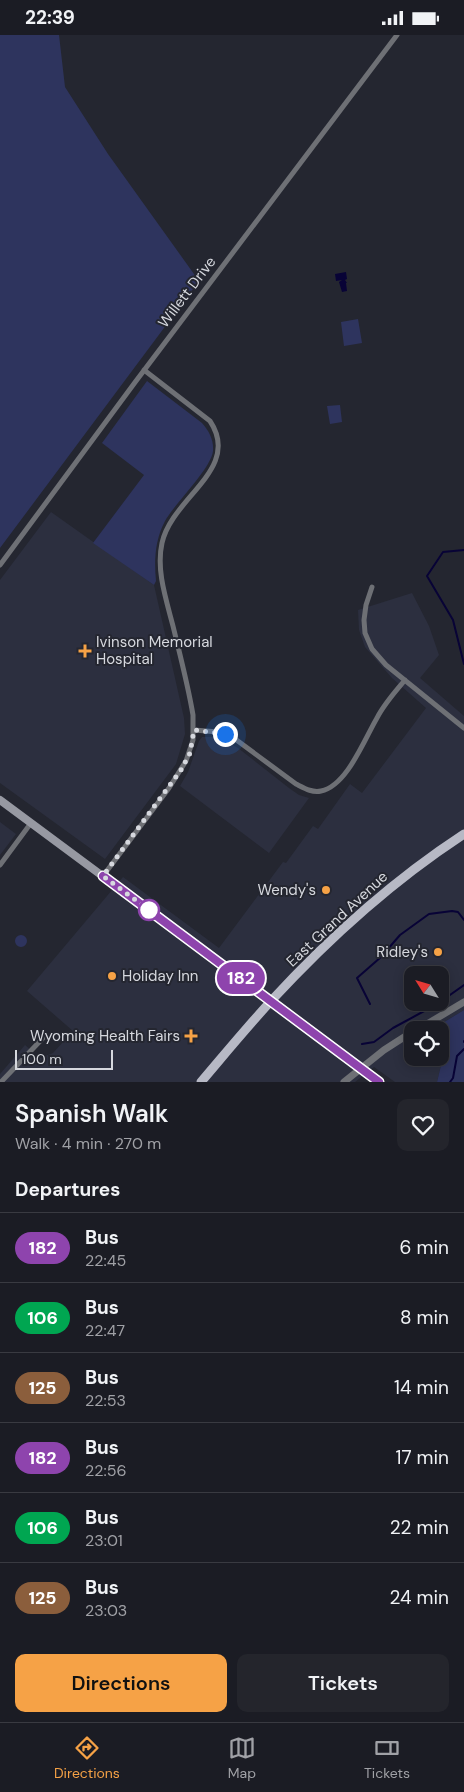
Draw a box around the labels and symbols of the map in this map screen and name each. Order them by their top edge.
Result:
street label: Willett Drive [154,252,220,332]
place label: Ivinson Memorial Hospital [96,632,213,669]
marker: Ivinson Memorial Hospital [78,644,92,658]
your location [213,722,238,747]
street label: East Grand Avenue [282,867,392,971]
place label: Wendy's [257,880,316,900]
marker: Wendy's [320,884,332,896]
unlabelled marker [138,899,160,921]
place label: Ridley's [376,942,428,962]
marker: Ridley's [432,946,444,958]
line badge: 182 [212,962,270,994]
place label: Holiday Inn [122,966,198,986]
north arrow [404,966,449,1011]
marker: Holiday Inn [106,970,118,982]
place label: Wyoming Health Fairs [30,1026,180,1046]
marker: Wyoming Health Fairs [184,1029,198,1043]
scale bar [15,1047,112,1070]

